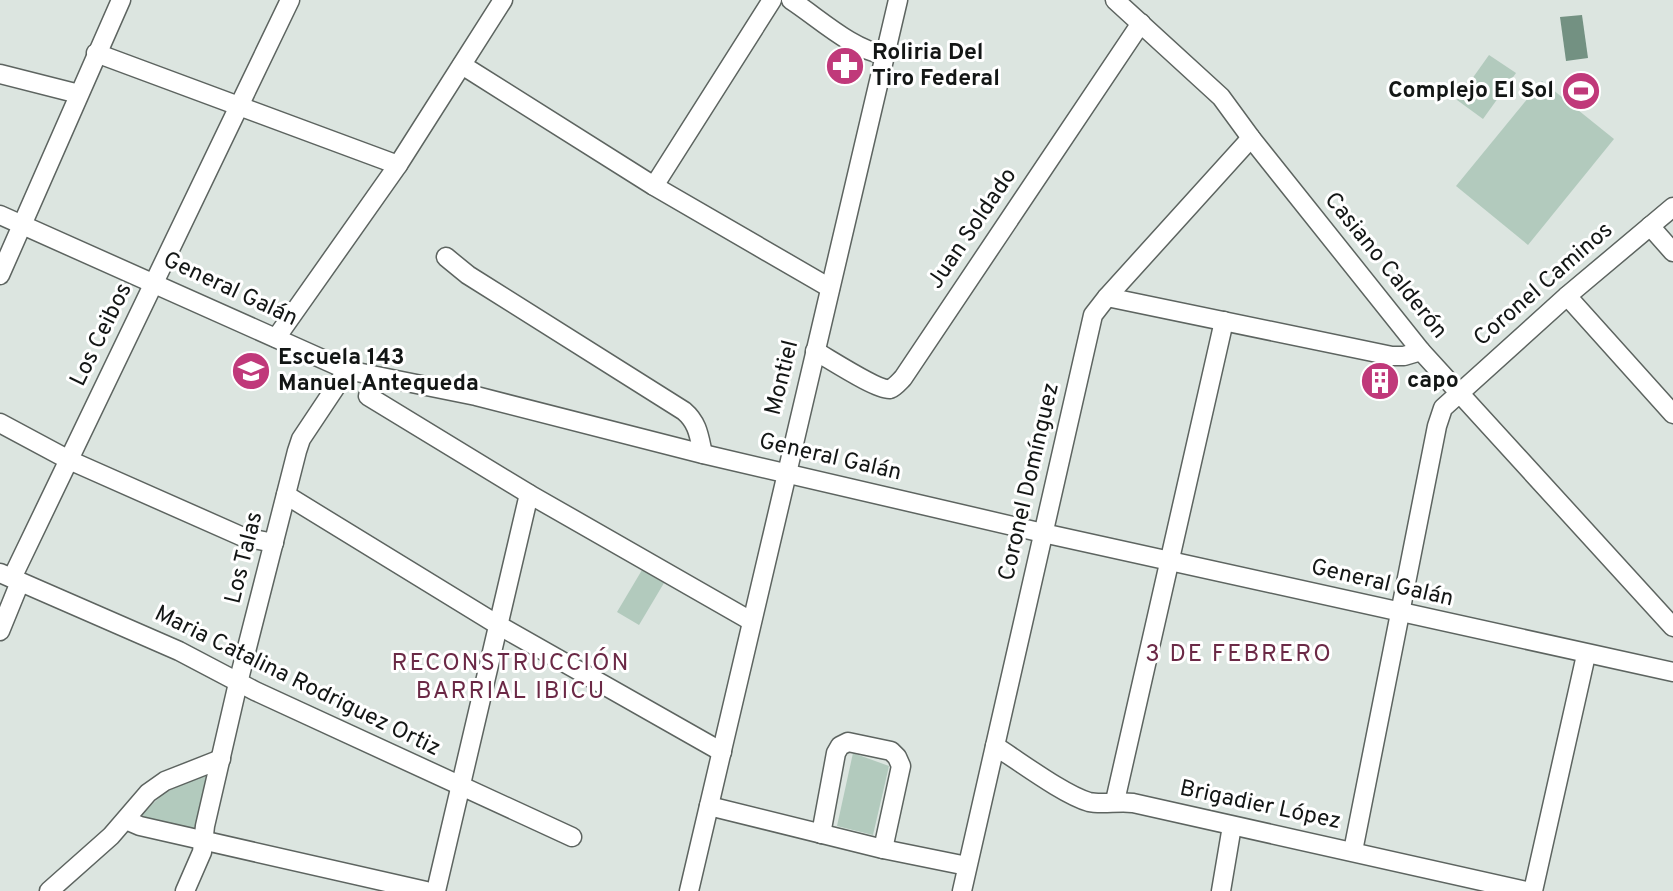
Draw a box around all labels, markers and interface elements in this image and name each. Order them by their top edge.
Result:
place label: Roliria Del Tiro Federal [872,39,1000,94]
pharmacy icon: Roliria Del Tiro Federal [824,45,866,87]
sports icon: Complejo El Sol [1560,70,1602,112]
place label: Complejo El Sol [1388,77,1554,106]
street label: Juan Soldado [922,163,1024,295]
street label: Casiano Calderón [1317,187,1453,345]
street label: Coronel Caminos [1468,217,1620,353]
street label: General Galán [158,246,302,334]
street label: Los Ceibos [65,279,139,391]
street label: Montiel [760,337,806,419]
place label: Escuela 143 Manuel Antequeda [278,344,479,399]
school or university icon: Escuela 143 Manuel Antequeda [230,350,272,392]
building icon: capo [1359,360,1401,402]
place label: capo [1407,367,1459,396]
street label: Coronel Domínguez [993,380,1067,584]
street label: General Galán [756,428,904,488]
street label: Los Talas [220,509,270,607]
street label: General Galán [1308,554,1456,614]
street label: Maria Catalina Rodriguez Ortiz [149,600,445,764]
district label: 3 DE FEBRERO [1145,640,1333,670]
district label: RECONSTRUCCIÓN BARRIAL IBICU [392,647,630,707]
street label: Brigadier López [1177,775,1343,837]

